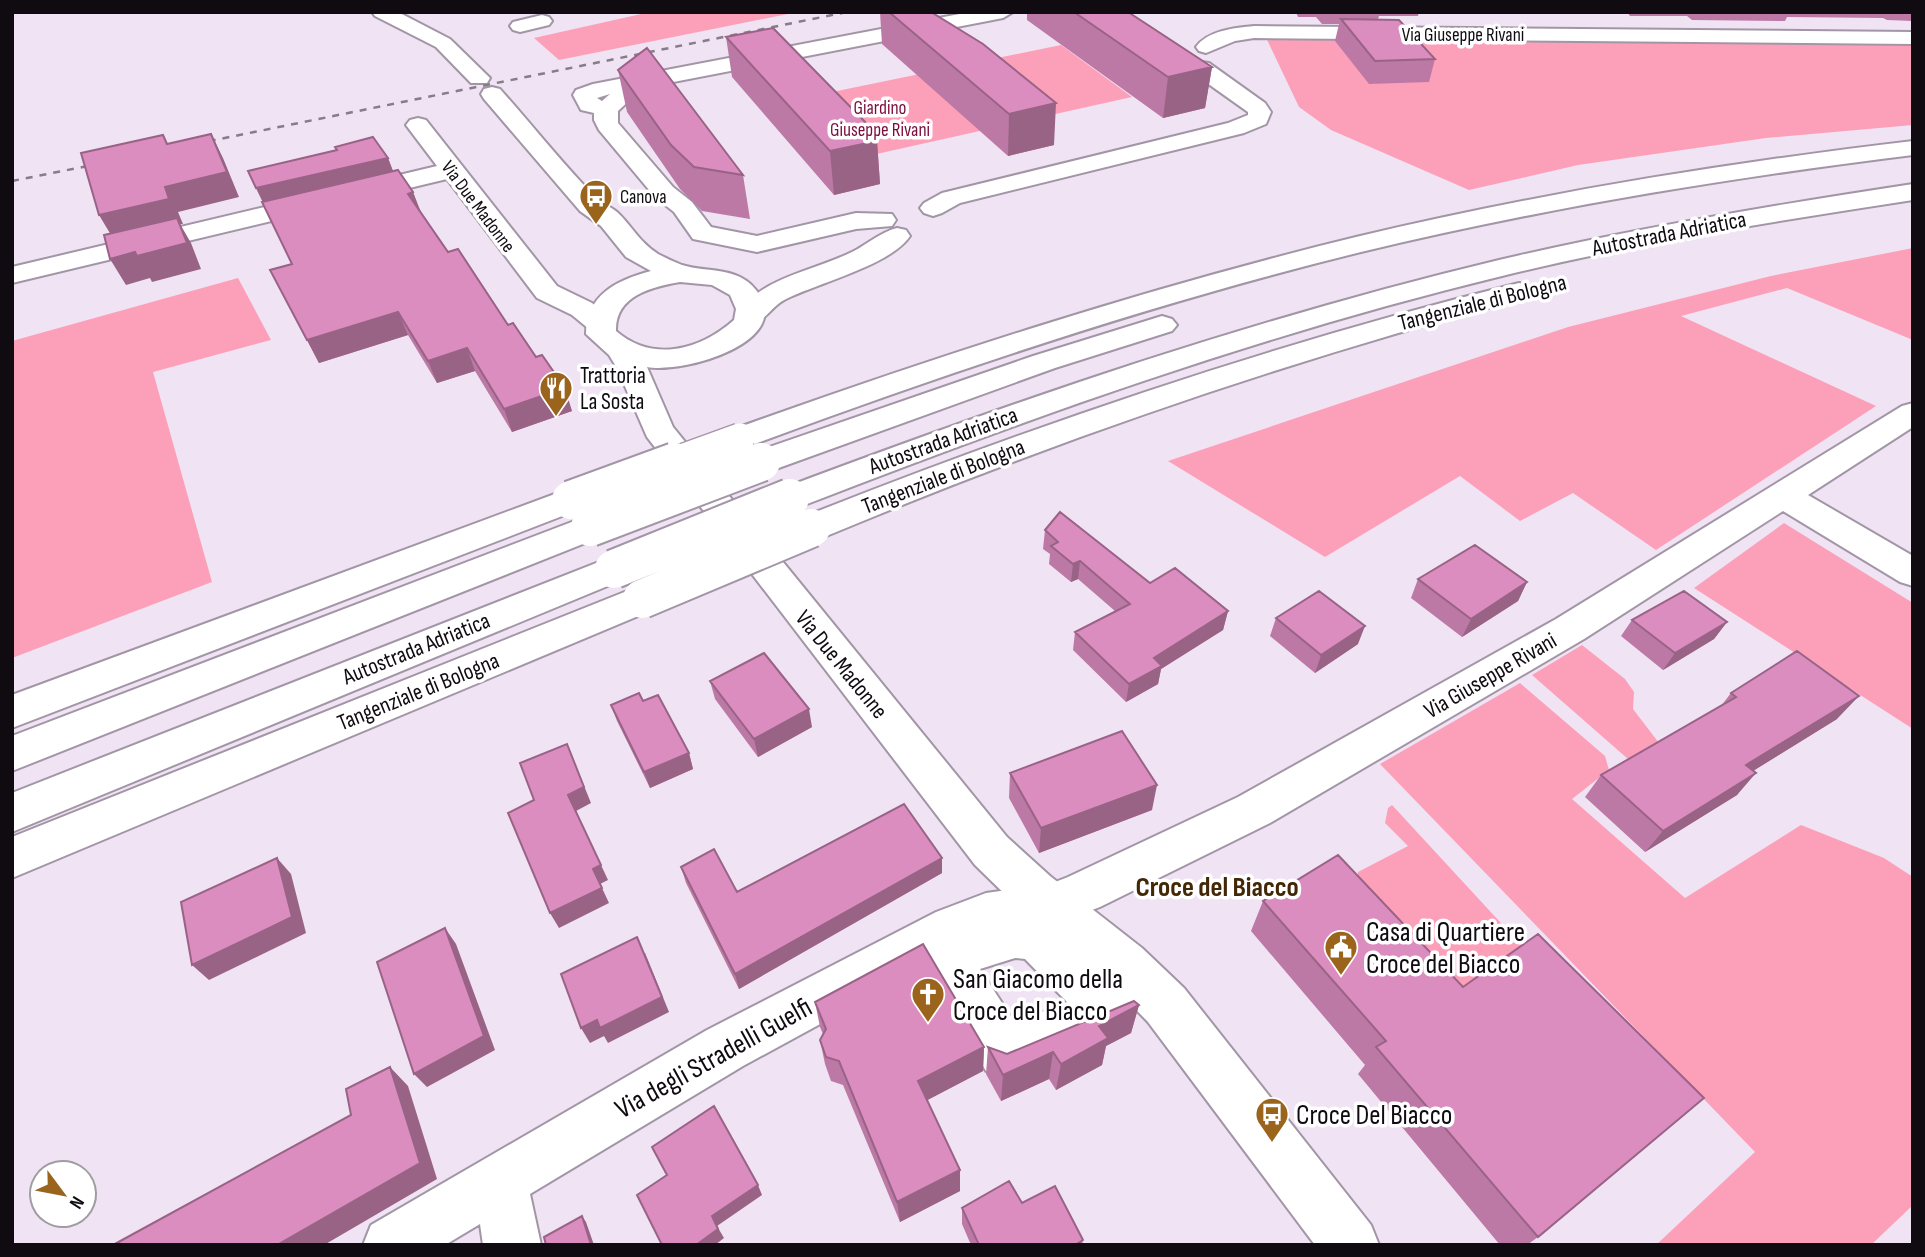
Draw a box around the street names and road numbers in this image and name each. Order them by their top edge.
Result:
street label: Via Giuseppe Rivani [1402,24,1524,47]
street label: Via Due Madonne [436,157,520,257]
street label: Autostrada Adriatica [1589,205,1749,263]
street label: Tangenziale di Bologna [1395,269,1569,337]
street label: Autostrada Adriatica [864,401,1022,481]
street label: Tangenziale di Bologna [858,433,1029,521]
street label: Via Due Madonne [789,605,894,725]
street label: Autostrada Adriatica [338,607,494,692]
street label: Via Giuseppe Rivani [1419,627,1562,725]
street label: Tangenziale di Bologna [333,647,503,737]
street label: Via degli Stradelli Guelfi [610,991,818,1126]

